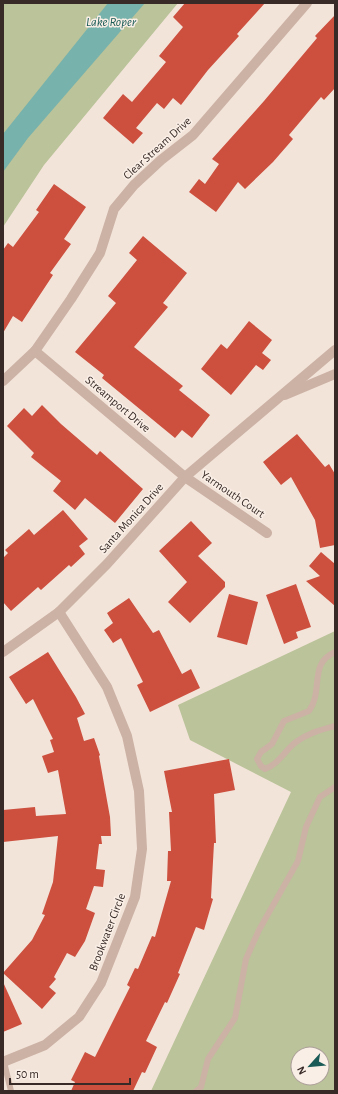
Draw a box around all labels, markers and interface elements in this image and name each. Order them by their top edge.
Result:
water label: Lake Roper [86,16,137,29]
street label: Clear Stream Drive [121,114,193,182]
street label: Streamport Drive [83,374,153,434]
street label: Yarmouth Court [199,468,267,520]
street label: Santa Monica Drive [97,481,165,555]
street label: Brookwater Circle [87,892,127,972]
north arrow [290,1046,330,1086]
scale bar [10,1060,130,1086]
text: N [295,1064,308,1076]
text: 50 m [16,1068,39,1080]

